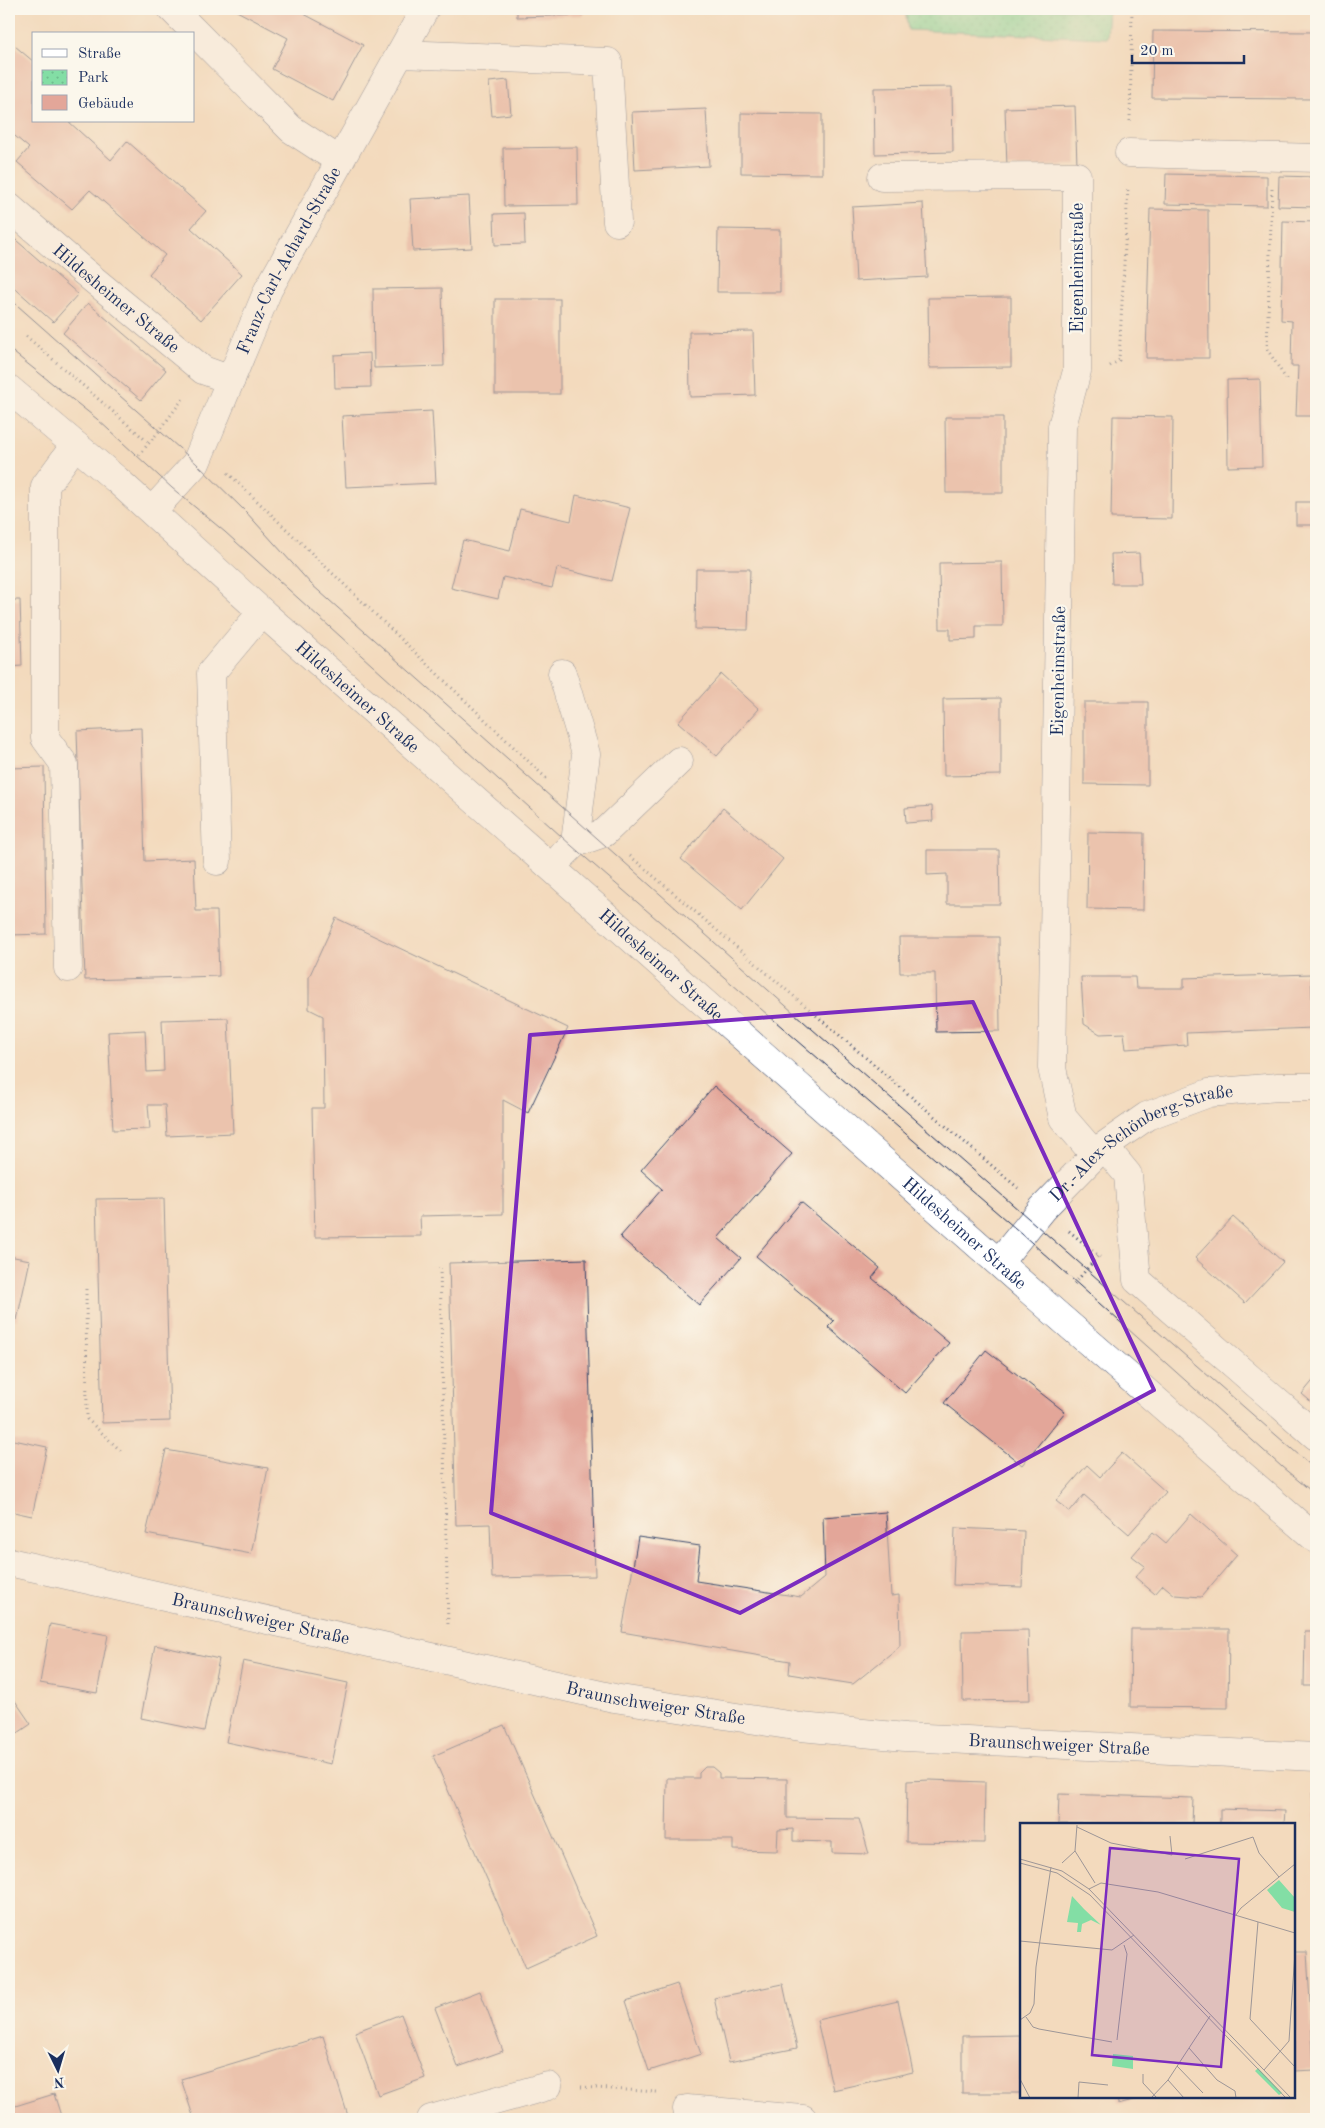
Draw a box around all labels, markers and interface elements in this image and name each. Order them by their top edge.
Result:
legend [32,32,195,122]
scale bar [1132,32,1245,64]
text: 20 m [1140,44,1174,59]
text: Straße [78,47,121,62]
text: Park [78,71,109,86]
text: Gebäude [78,97,134,112]
street label: Franz-Carl-Achard-Straße [234,164,345,357]
street label: Eigenheimstraße [1069,203,1087,333]
street label: Hildesheimer Straße [49,241,183,357]
street label: Eigenheimstraße [1049,606,1069,736]
street label: Hildesheimer Straße [292,638,423,757]
street label: Hildesheimer Straße [595,906,726,1025]
street label: Dr.-Alex-Schönberg-Straße [1046,1083,1234,1206]
street label: Hildesheimer Straße [898,1174,1029,1293]
street label: Braunschweiger Straße [170,1591,351,1648]
street label: Braunschweiger Straße [564,1679,746,1728]
street label: Braunschweiger Straße [968,1732,1150,1759]
inset map [1020,1823,1295,2098]
north arrow [32,2046,82,2096]
text: N [53,2075,65,2089]

